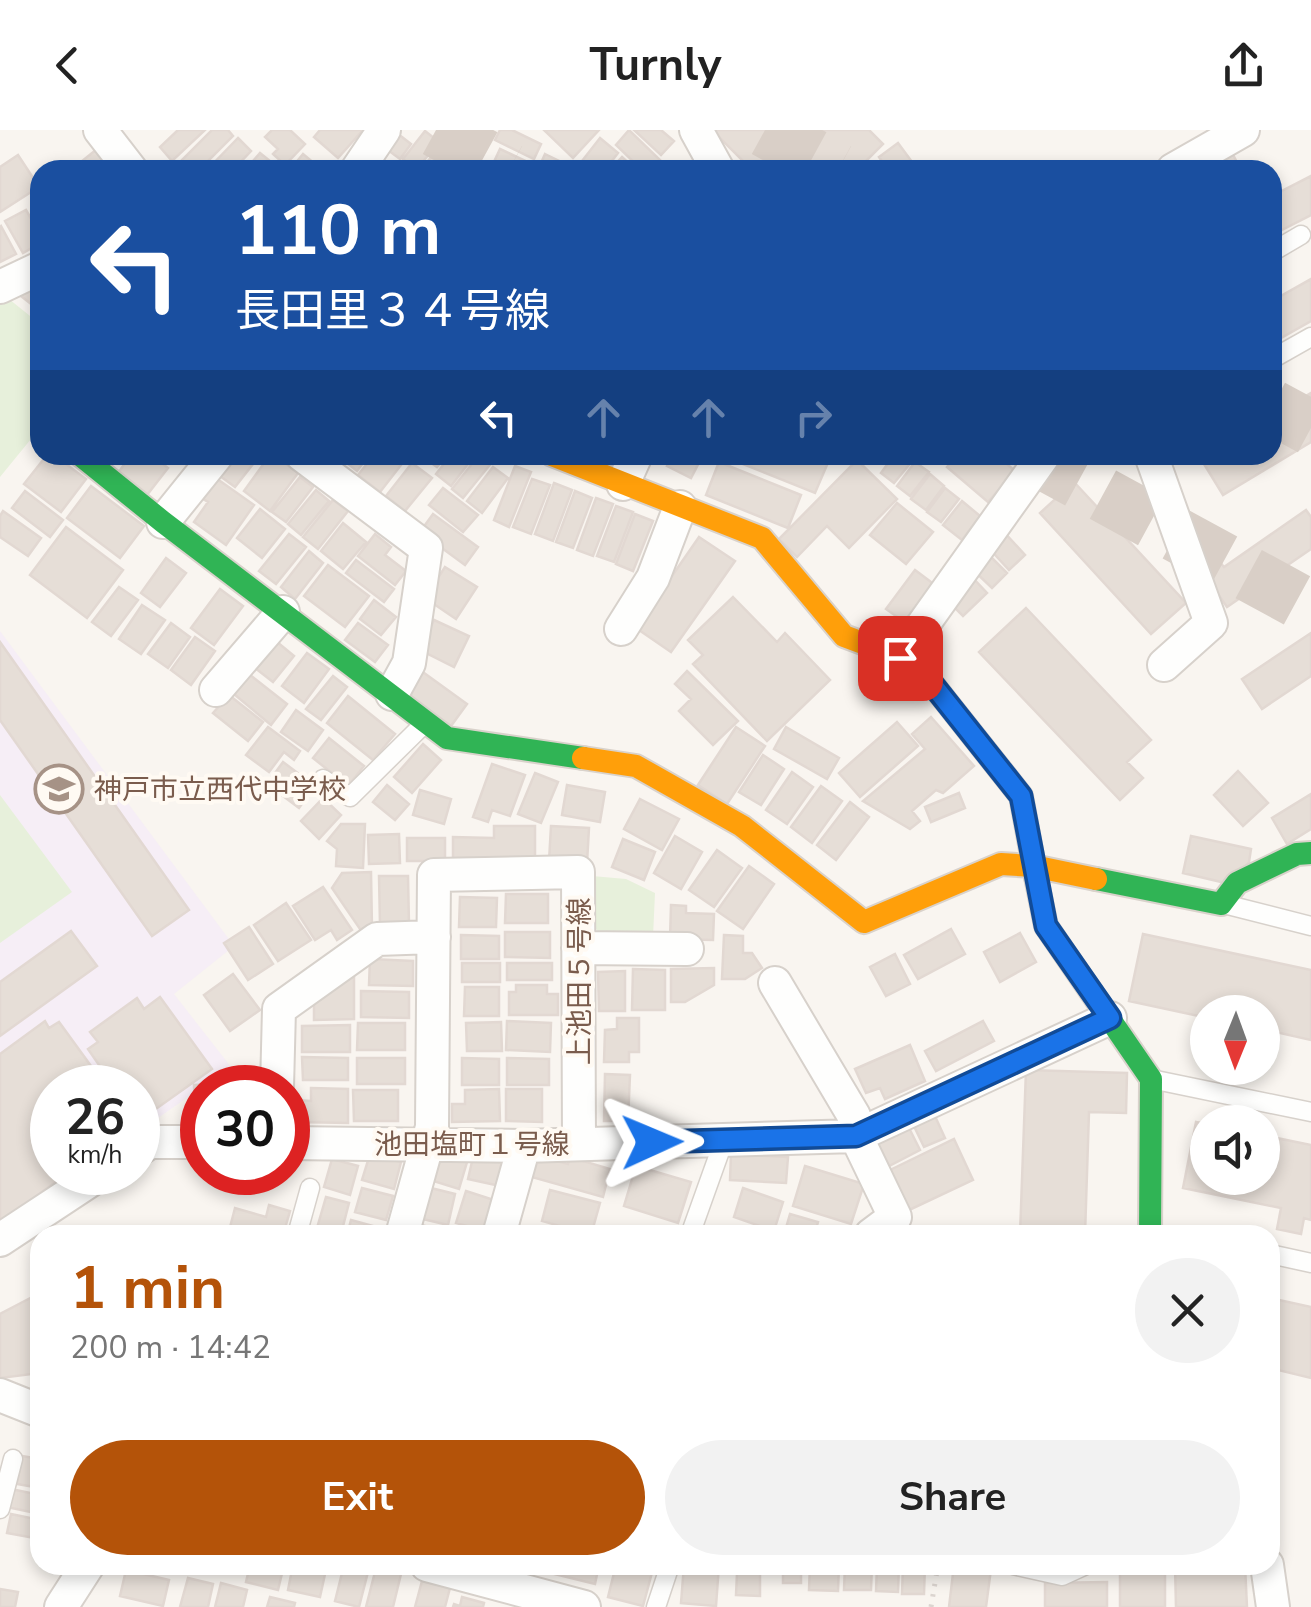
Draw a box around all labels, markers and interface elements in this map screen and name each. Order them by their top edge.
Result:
text: Turnly [589,35,722,96]
icon: back [40,38,95,93]
icon: share [1216,38,1271,93]
text: 110 m [235,183,441,279]
icon: left [70,200,200,330]
text: 長田里３４号線 [235,281,550,342]
icon: left [471,390,526,445]
icon: ahead [576,390,631,445]
icon: ahead [681,390,736,445]
icon: right [786,390,841,445]
pin [858,616,943,701]
icon: arrive [873,631,928,686]
school or university icon: 神戸市立西代中学校 [33,763,85,815]
place label: 神戸市立西代中学校 [94,771,346,809]
street label: 上池田５号線 [561,897,599,1065]
north arrow [1190,995,1280,1085]
map controls [1190,995,1280,1195]
speed limit sign: 30 [180,1065,310,1195]
text: 26 [65,1083,125,1152]
position arrow [600,1090,704,1194]
button: sound [1190,1105,1280,1195]
street label: 池田塩町１号線 [374,1126,570,1164]
text: km/h [67,1138,123,1172]
text: 1 min [70,1247,225,1329]
button: close [1135,1258,1240,1363]
text: 200 m · 14:42 [70,1326,271,1369]
button: Exit [70,1440,645,1555]
button: Share [665,1440,1240,1555]

